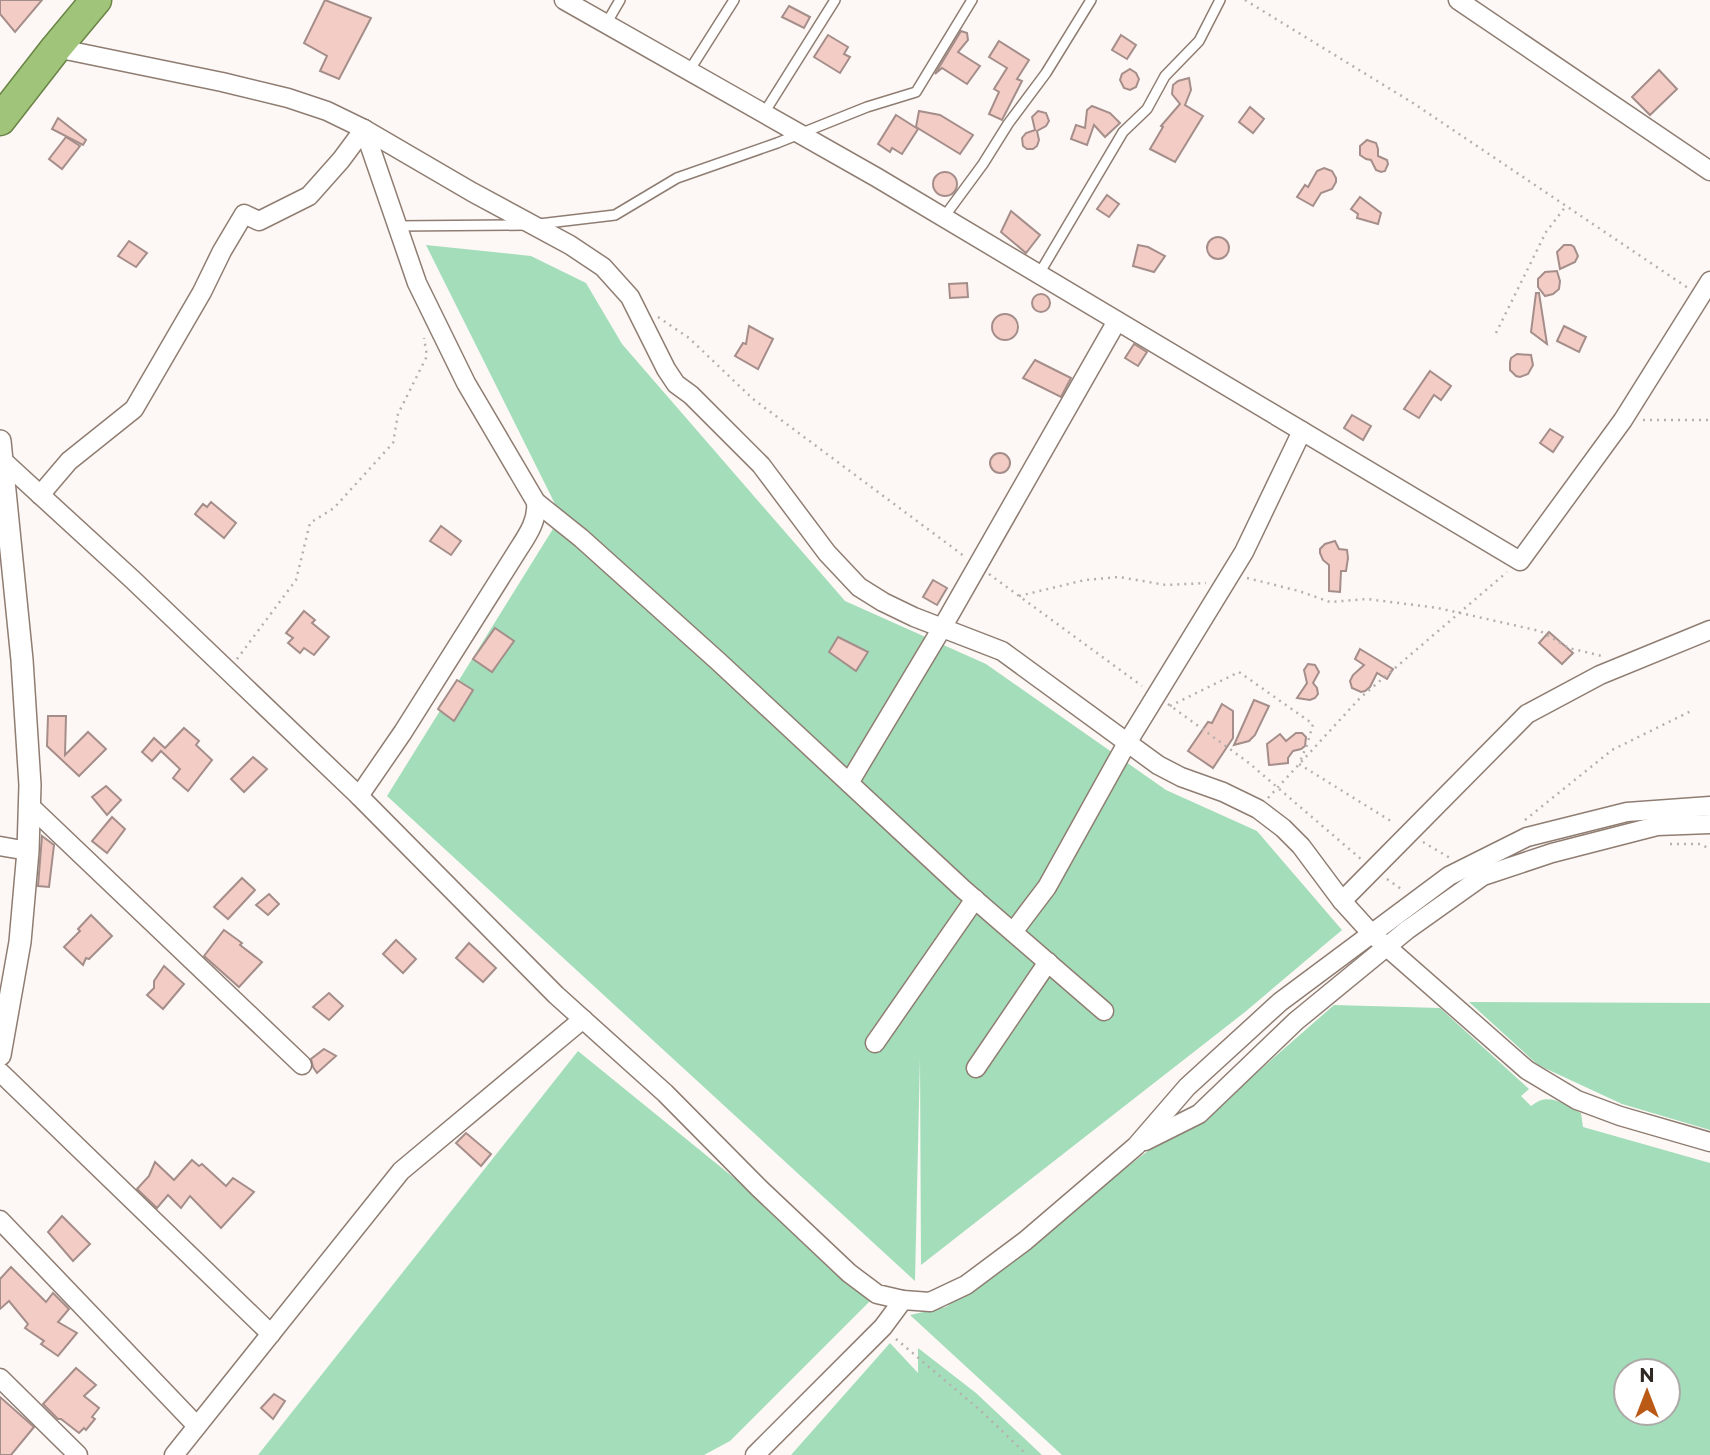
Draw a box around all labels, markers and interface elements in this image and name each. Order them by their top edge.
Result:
north arrow [1612,1357,1682,1427]
text: N [1639,1364,1655,1387]

